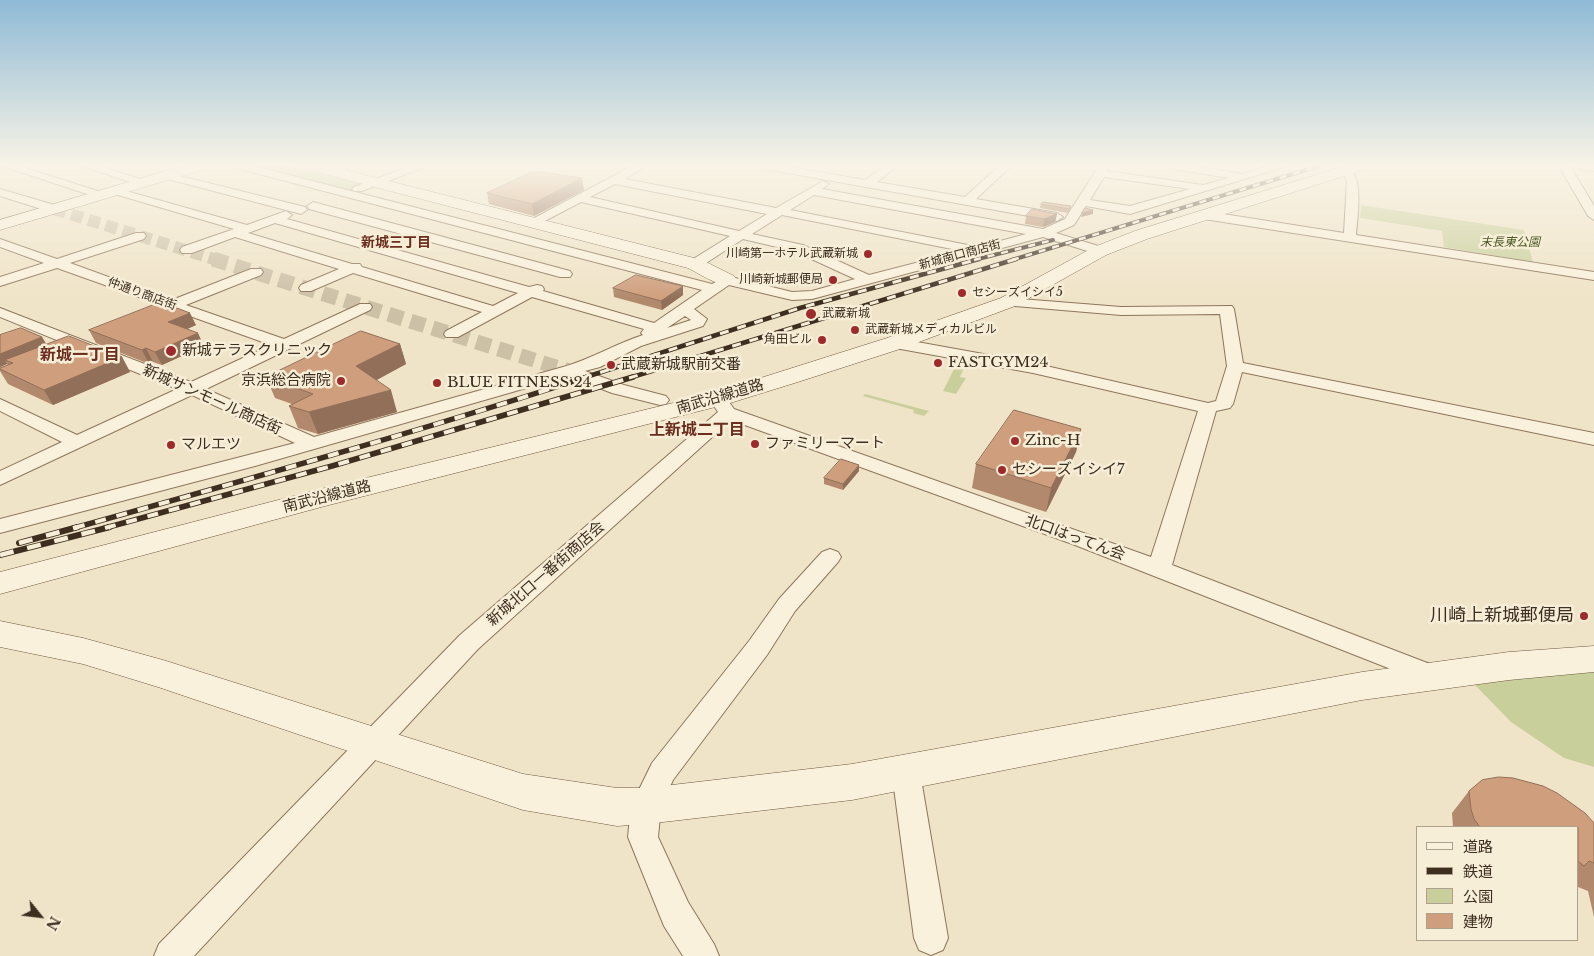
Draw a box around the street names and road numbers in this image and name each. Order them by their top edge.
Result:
street label: 新城南口商店街 [918,237,1002,273]
street label: 仲通り商店街 [106,275,178,313]
street label: 新城サンモール商店街 [140,361,284,439]
street label: 南武沿線道路 [674,376,766,418]
street label: 南武沿線道路 [281,477,373,517]
street label: 北口はってん会 [1023,512,1127,564]
street label: 新城北口一番街商店会 [483,518,609,630]

